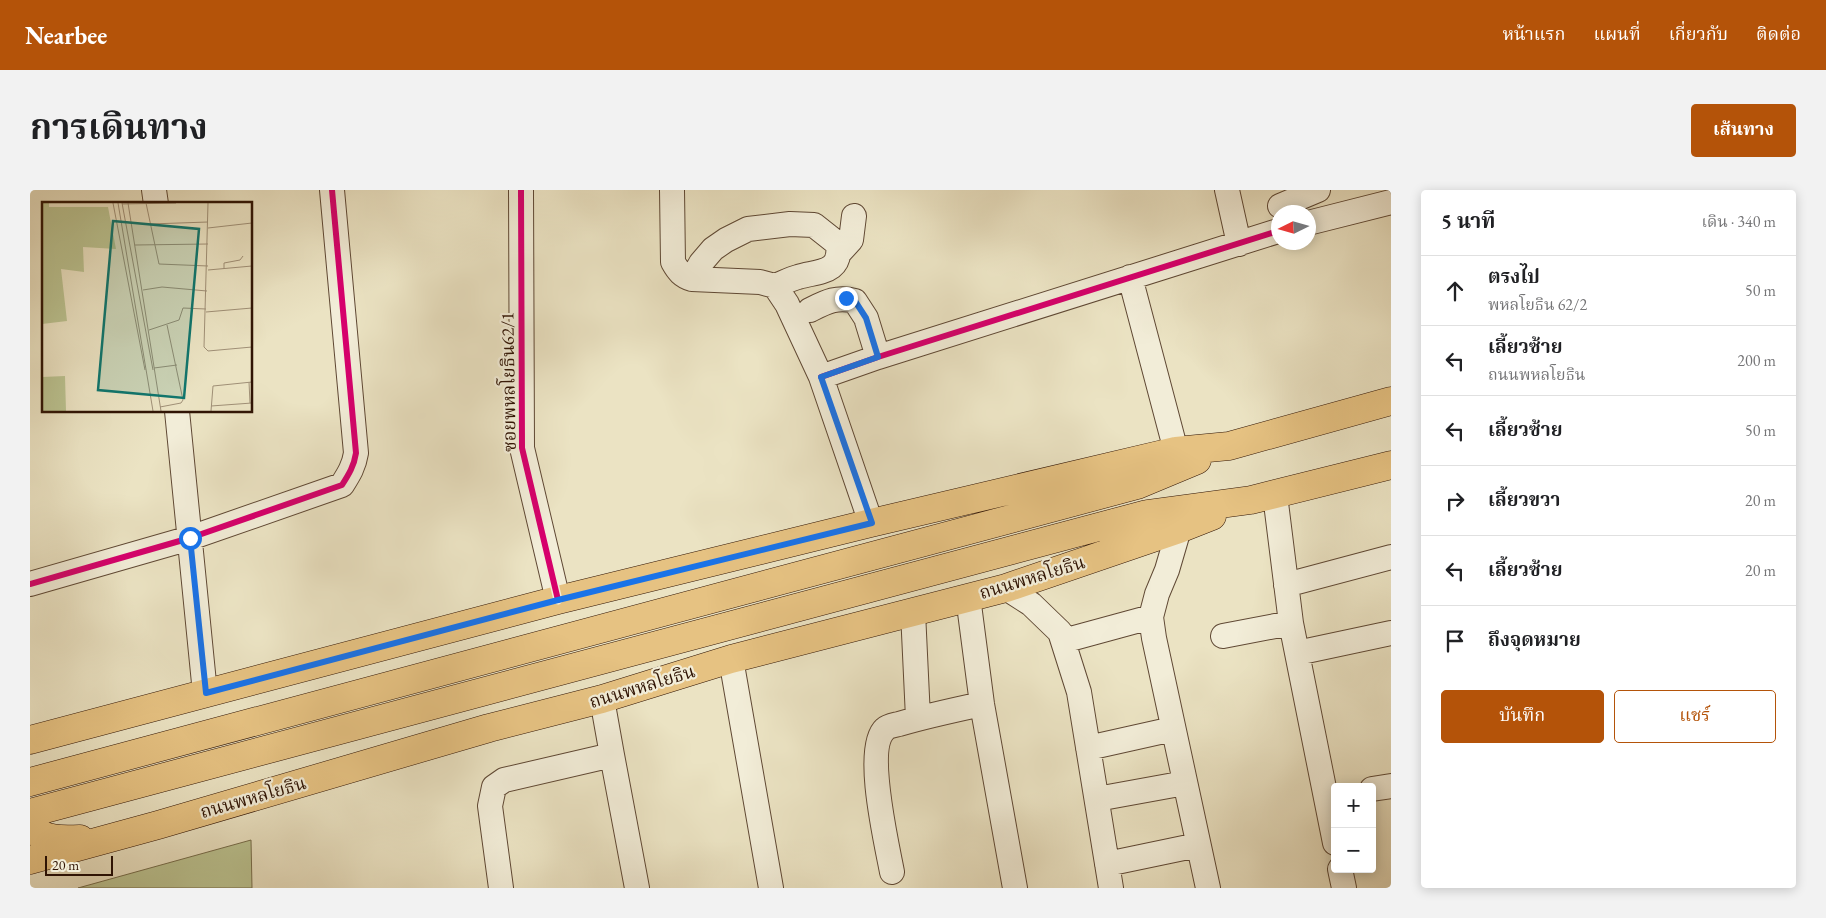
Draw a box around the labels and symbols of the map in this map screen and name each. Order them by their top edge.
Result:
inset map [42,202,252,412]
north arrow [1271,205,1316,250]
route end [835,287,858,310]
street label: ซอยพหลโยธิน62/1 [494,312,521,452]
route start [179,527,202,550]
street label: ถนนพหลโยธิน [976,549,1088,604]
street label: ถนนพหลโยธิน [586,658,698,713]
street label: ถนนพหลโยธิน [197,770,309,823]
scale bar [45,853,112,876]

